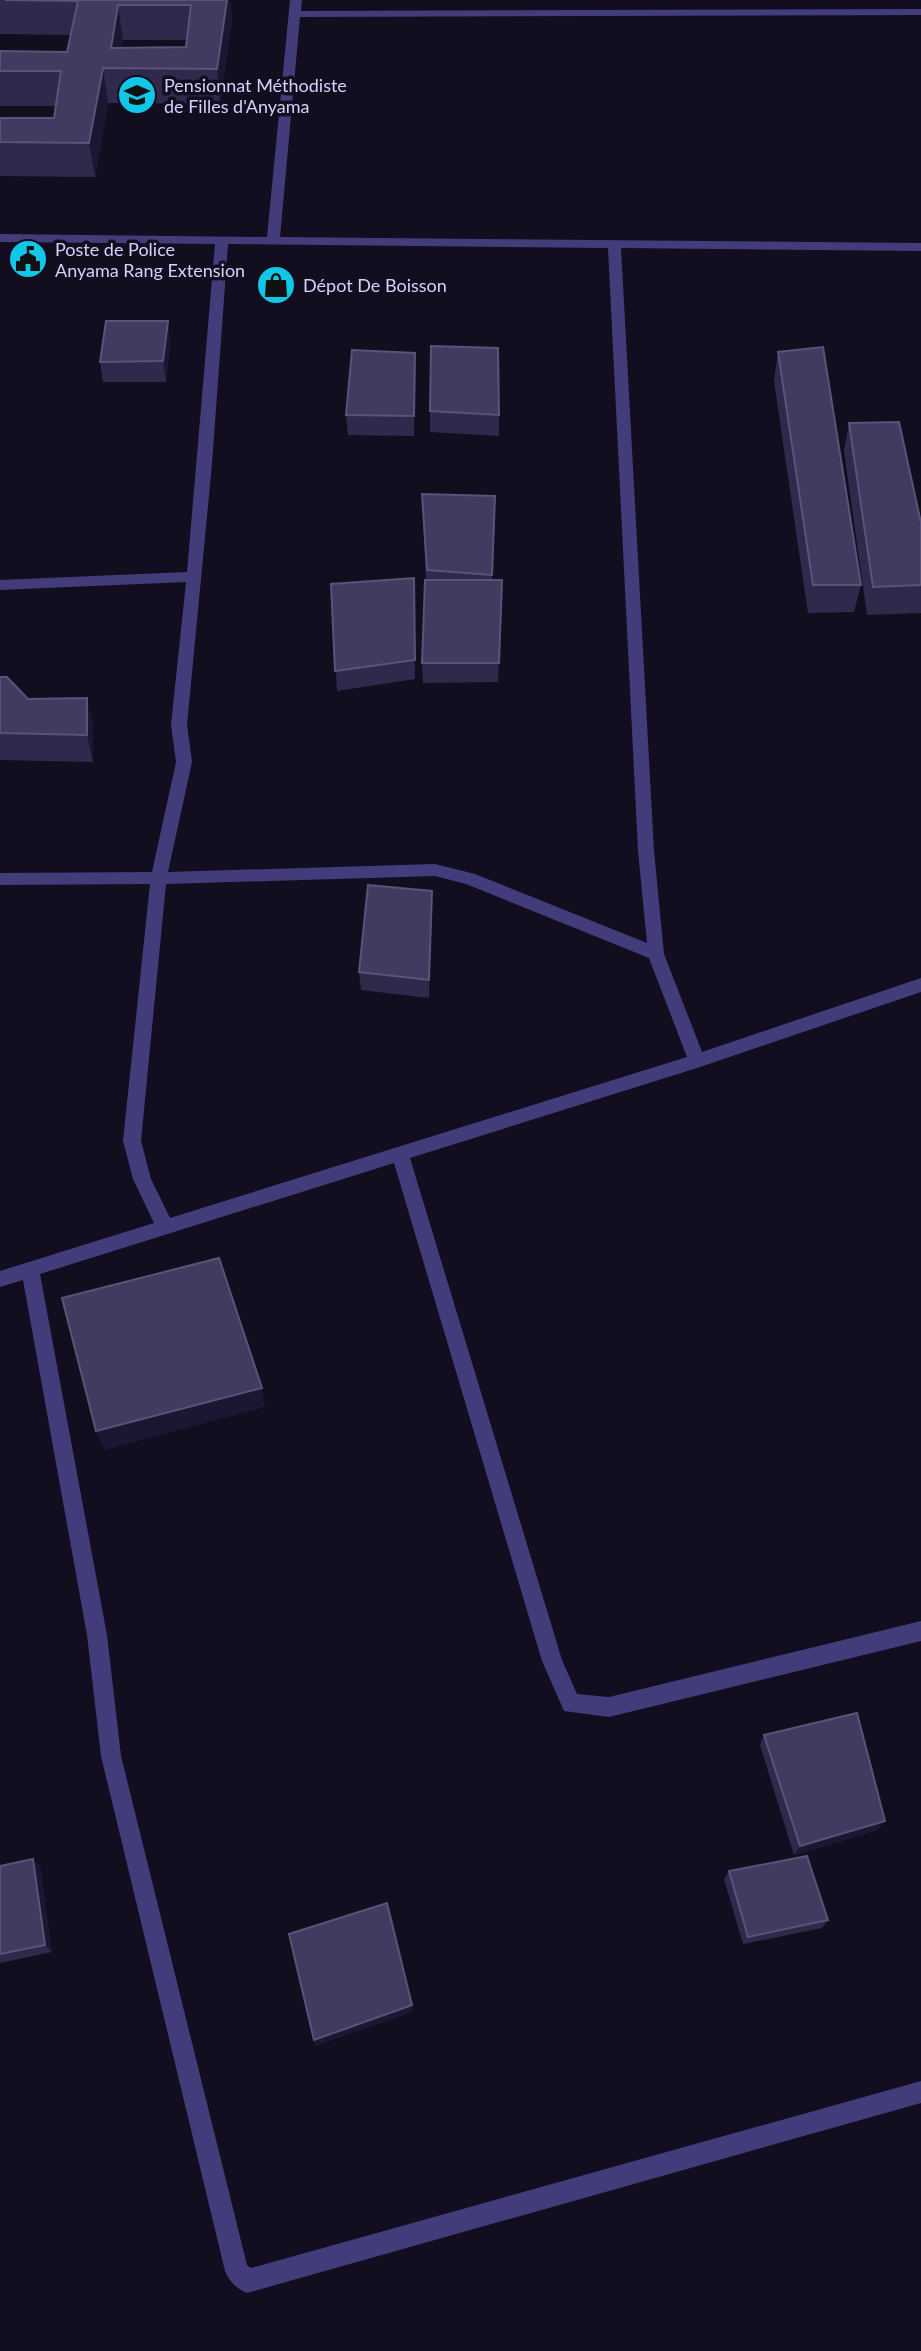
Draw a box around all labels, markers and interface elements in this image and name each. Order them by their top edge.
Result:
school or university icon: Pensionnat Méthodiste de Filles d'Anyama [116,74,158,116]
place label: Pensionnat Méthodiste de Filles d'Anyama [164,74,347,117]
public building icon: Poste de Police Anyama Rang Extension [7,238,49,280]
place label: Poste de Police Anyama Rang Extension [55,238,245,281]
shop icon: Dépot De Boisson [255,264,297,306]
place label: Dépot De Boisson [303,274,447,296]

